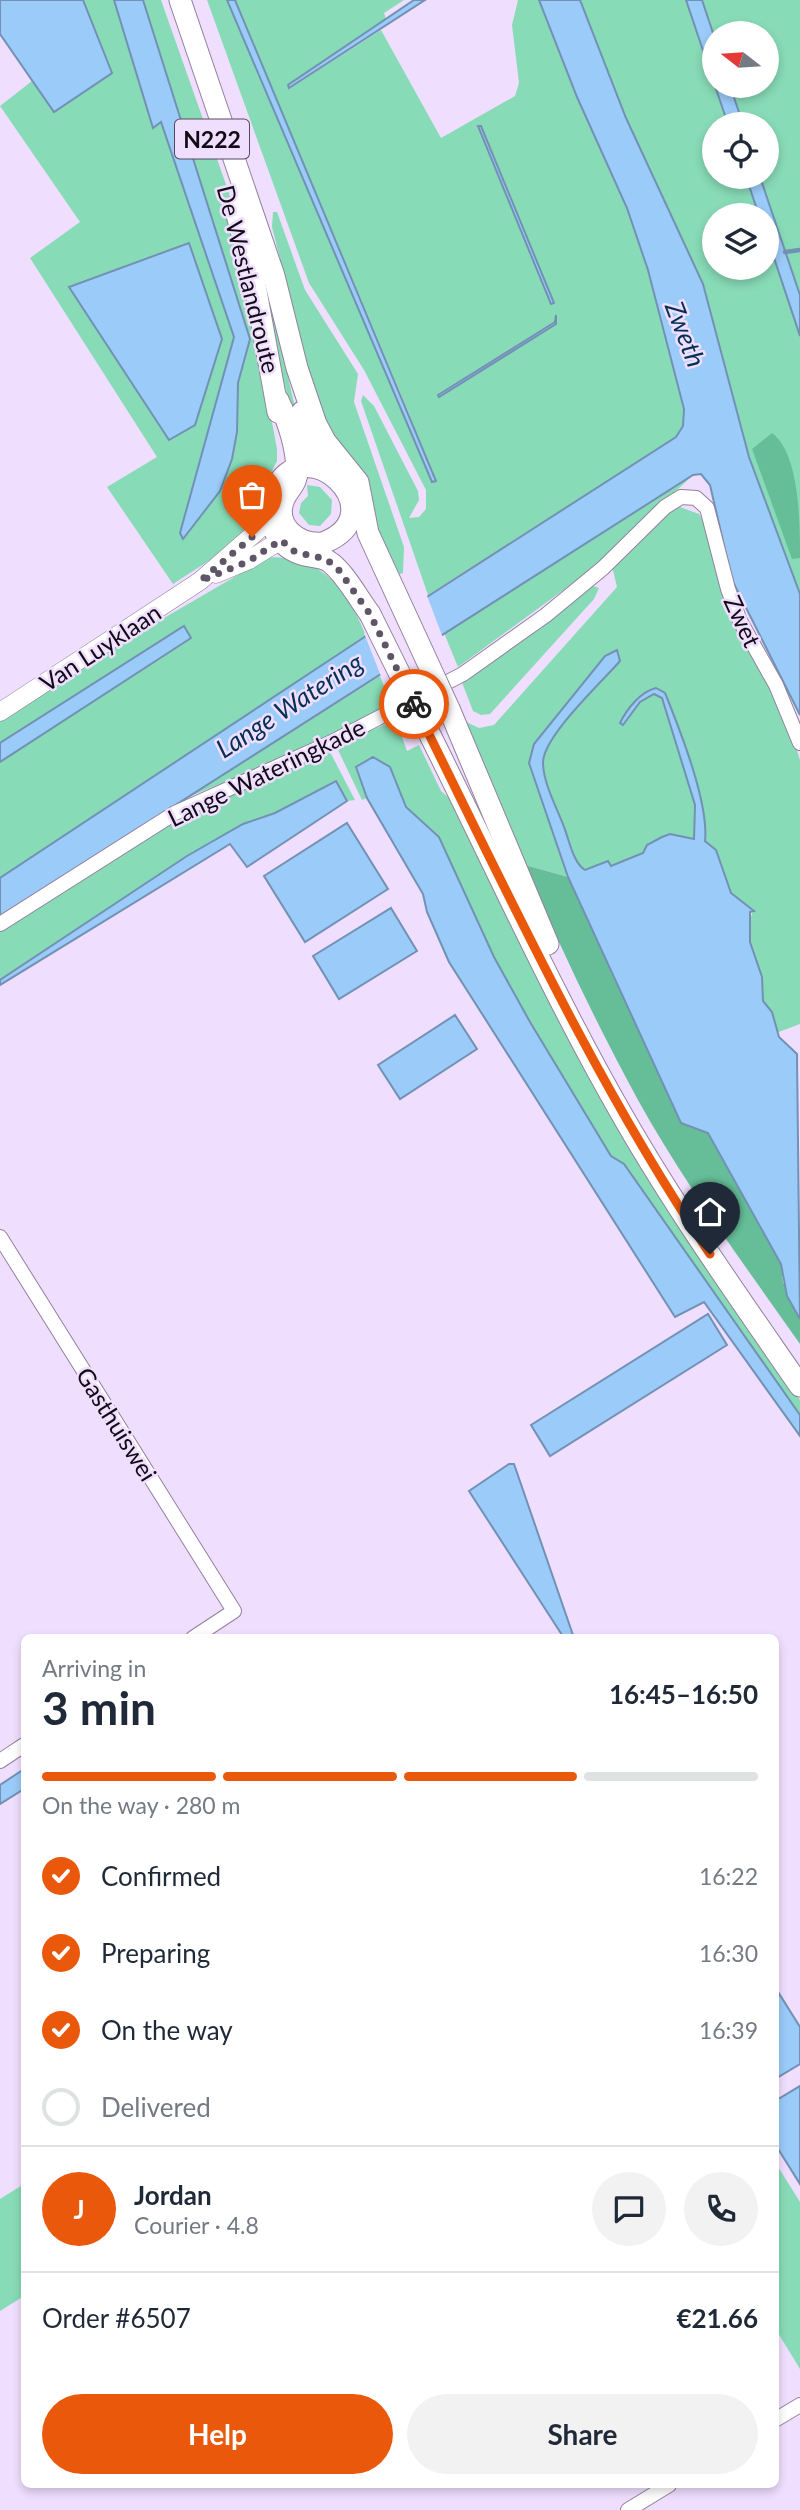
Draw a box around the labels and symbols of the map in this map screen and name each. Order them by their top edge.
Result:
north arrow [702,21,779,98]
road number: N222 [175,120,249,158]
street label: De Westlandroute [212,182,286,376]
water label: Zweth [659,296,713,371]
pin [222,465,282,537]
street label: Zwet [719,591,768,652]
street label: Van Luyklaan [34,597,166,697]
water label: Lange Watering [210,645,369,764]
courier [379,669,449,739]
street label: Lange Wateringkade [163,712,369,832]
pin [680,1182,740,1254]
street label: Gasthuiswei [71,1362,163,1486]

